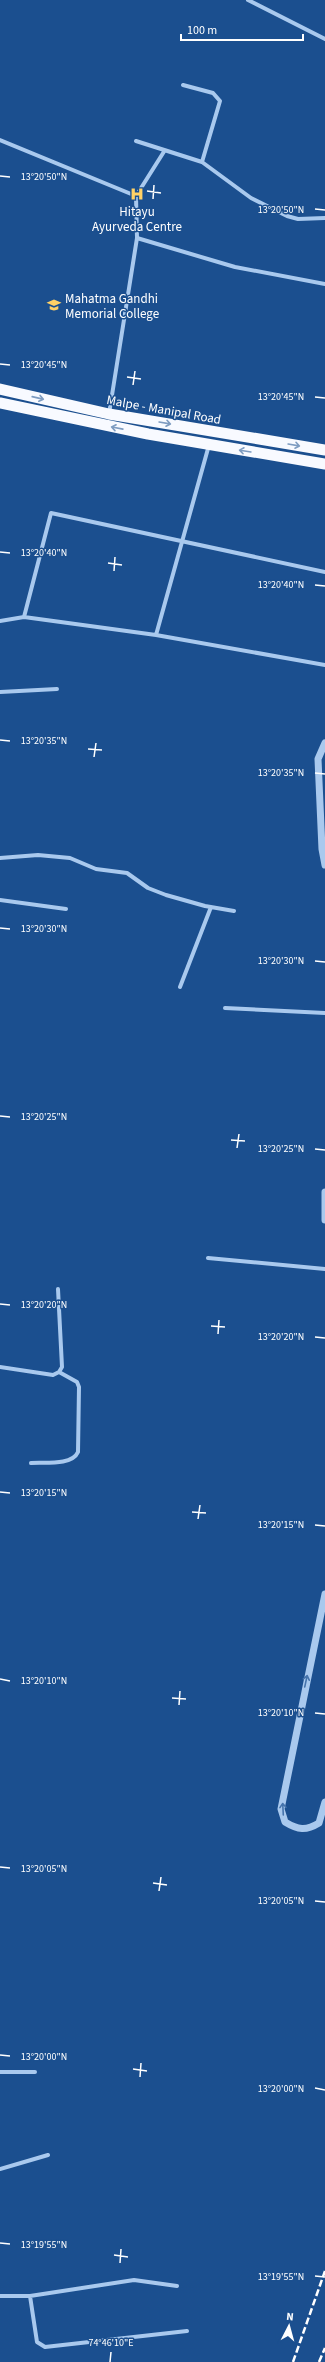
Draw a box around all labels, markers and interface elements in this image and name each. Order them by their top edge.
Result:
scale bar [181,16,303,42]
text: 100 m [187,22,217,39]
text: 13°20'50"N [21,170,67,184]
hospital icon: Hitayu Ayurveda Centre [129,186,145,202]
place label: Hitayu Ayurveda Centre [92,203,182,236]
text: 13°20'50"N [258,203,304,217]
place label: Mahatma Gandhi Memorial College [65,290,159,323]
school or university icon: Mahatma Gandhi Memorial College [46,297,62,313]
text: 13°20'45"N [21,358,67,372]
text: 13°20'45"N [258,390,304,404]
street label: Malpe - Manipal Road [105,391,222,429]
one-way arrow [31,394,44,402]
one-way arrow [159,420,172,428]
one-way arrow [111,424,124,432]
one-way arrow [287,441,300,449]
one-way arrow [239,447,252,455]
text: 13°20'40"N [21,546,67,560]
text: 13°20'40"N [258,578,304,592]
text: 13°20'35"N [21,734,67,748]
text: 13°20'35"N [258,766,304,780]
text: 13°20'30"N [21,922,67,936]
text: 13°20'30"N [258,954,304,968]
text: 13°20'25"N [21,1110,67,1124]
text: 13°20'25"N [258,1142,304,1156]
text: 13°20'20"N [21,1298,67,1312]
text: 13°20'20"N [258,1330,304,1344]
text: 13°20'15"N [21,1486,67,1500]
text: 13°20'15"N [258,1518,304,1532]
text: 13°20'10"N [21,1674,67,1688]
one-way arrow [303,1675,311,1688]
text: 13°20'10"N [258,1706,304,1720]
one-way arrow [279,1803,287,1816]
text: 13°20'05"N [21,1862,67,1876]
text: 13°20'05"N [258,1894,304,1908]
text: 13°20'00"N [21,2050,67,2064]
text: 13°20'00"N [258,2082,304,2096]
text: 13°19'55"N [21,2238,67,2252]
text: 13°19'55"N [258,2270,304,2284]
north arrow [269,2306,309,2346]
text: N [286,2309,294,2324]
text: 74°46'10"E [88,2336,134,2350]

